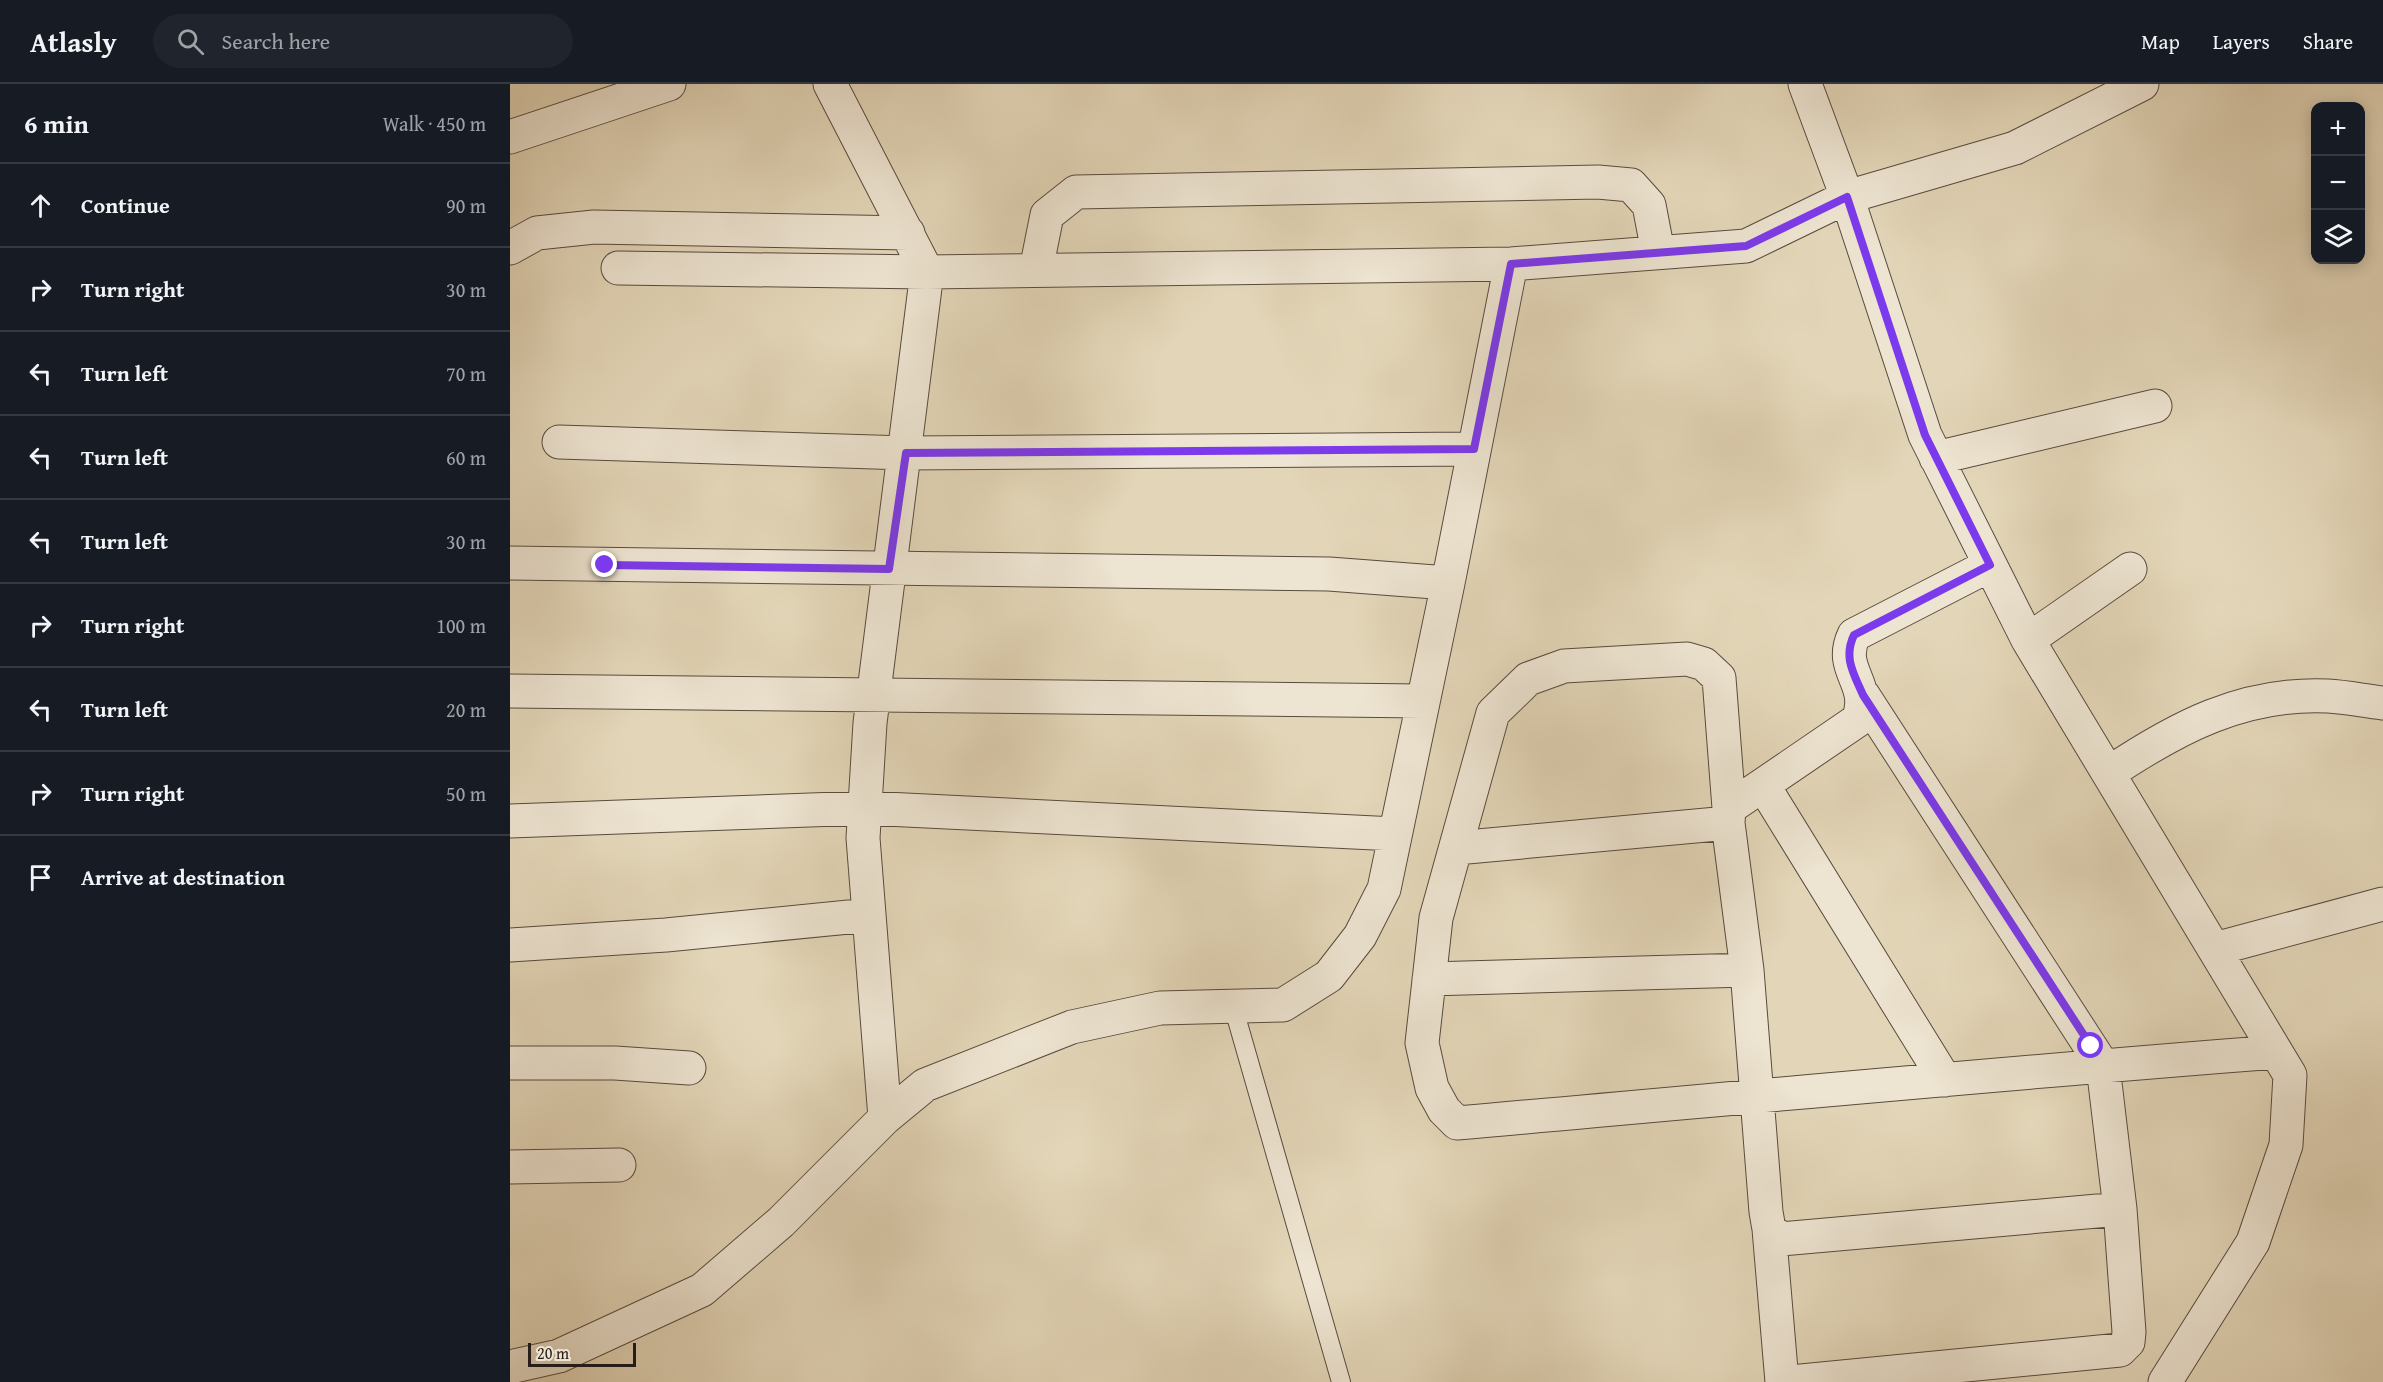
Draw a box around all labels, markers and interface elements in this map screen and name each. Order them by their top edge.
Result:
search box [153,14,573,68]
text: Atlasly [30,21,117,62]
icon: search [174,25,207,58]
text: Search here [222,25,330,57]
text: Map [2141,26,2180,57]
text: Layers [2213,26,2270,57]
text: Share [2303,26,2353,57]
map controls [2311,102,2365,264]
button: + [2311,102,2365,156]
text: 6 min [24,104,89,143]
text: Walk · 450 m [383,109,486,138]
button: − [2311,156,2365,210]
icon: ahead [24,189,57,222]
text: Continue [81,189,170,221]
text: 90 m [446,191,486,220]
button: layers [2311,210,2365,264]
icon: right [24,273,57,306]
text: Turn right [81,273,184,305]
text: 30 m [446,275,486,304]
icon: left [24,357,57,390]
text: Turn left [81,357,168,389]
text: 70 m [446,359,486,388]
icon: left [24,441,57,474]
text: Turn left [81,441,168,473]
text: 60 m [446,443,486,472]
icon: left [24,525,57,558]
text: Turn left [81,525,168,557]
text: 30 m [446,527,486,556]
route end [591,551,617,577]
icon: right [24,609,57,642]
text: Turn right [81,609,184,641]
text: 100 m [436,611,486,640]
icon: left [24,693,57,726]
text: Turn left [81,693,168,725]
text: 20 m [446,695,486,724]
icon: right [24,777,57,810]
text: Turn right [81,777,184,809]
text: 50 m [446,779,486,808]
icon: arrive [24,861,57,894]
text: Arrive at destination [81,861,285,893]
route start [2077,1032,2103,1058]
scale bar [528,1340,636,1368]
text: 20 m [537,1341,569,1365]

